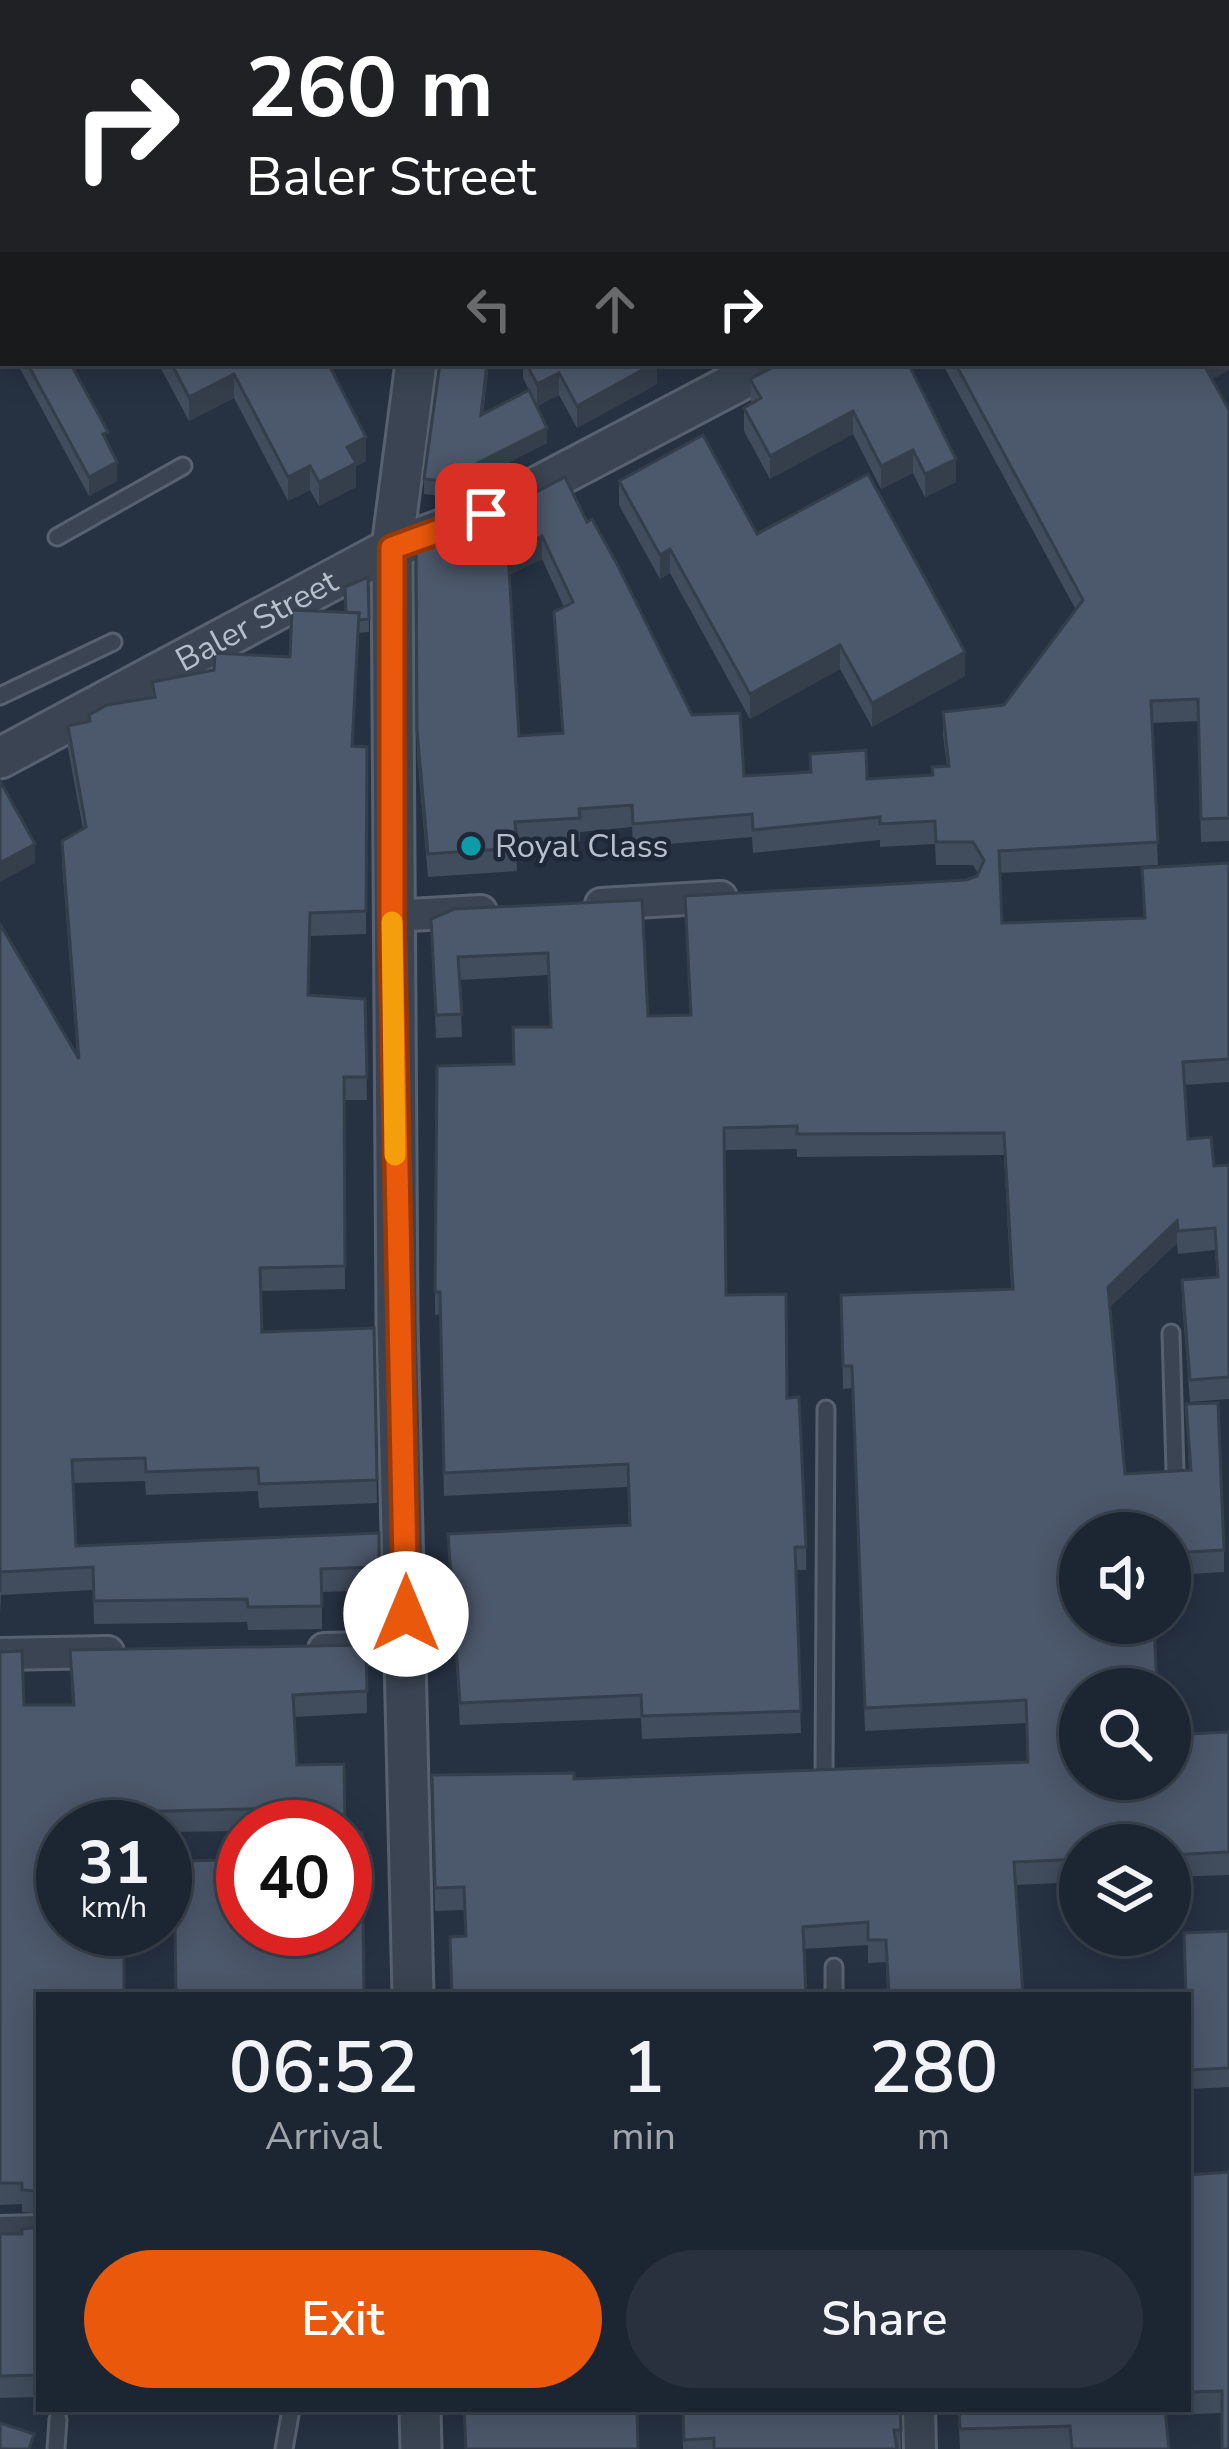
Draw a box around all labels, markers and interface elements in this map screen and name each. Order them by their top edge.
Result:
text: 260 m [246,31,494,146]
icon: right [48,48,204,204]
text: Baler Street [246,140,536,214]
icon: left [456,276,522,342]
icon: ahead [582,276,648,342]
icon: right [708,276,774,342]
pin [435,463,537,565]
icon: arrive [453,481,519,547]
street label: Baler Street [168,559,346,682]
place label: Royal Class [495,824,668,869]
marker: Royal Class [458,833,484,859]
map controls [1059,1512,1191,1956]
button: sound [1059,1512,1191,1644]
position arrow [343,1551,469,1677]
button: search [1059,1668,1191,1800]
speed limit sign: 40 [216,1800,372,1956]
text: 31 [78,1822,150,1904]
button: layers [1059,1824,1191,1956]
text: km/h [81,1887,147,1928]
text: 06:52 [229,2019,419,2117]
text: 1 [622,2019,665,2117]
text: 280 [869,2019,998,2117]
text: Arrival [265,2110,382,2163]
text: min [611,2110,676,2163]
text: m [917,2110,950,2163]
button: Exit [84,2250,602,2388]
button: Share [626,2250,1143,2388]

